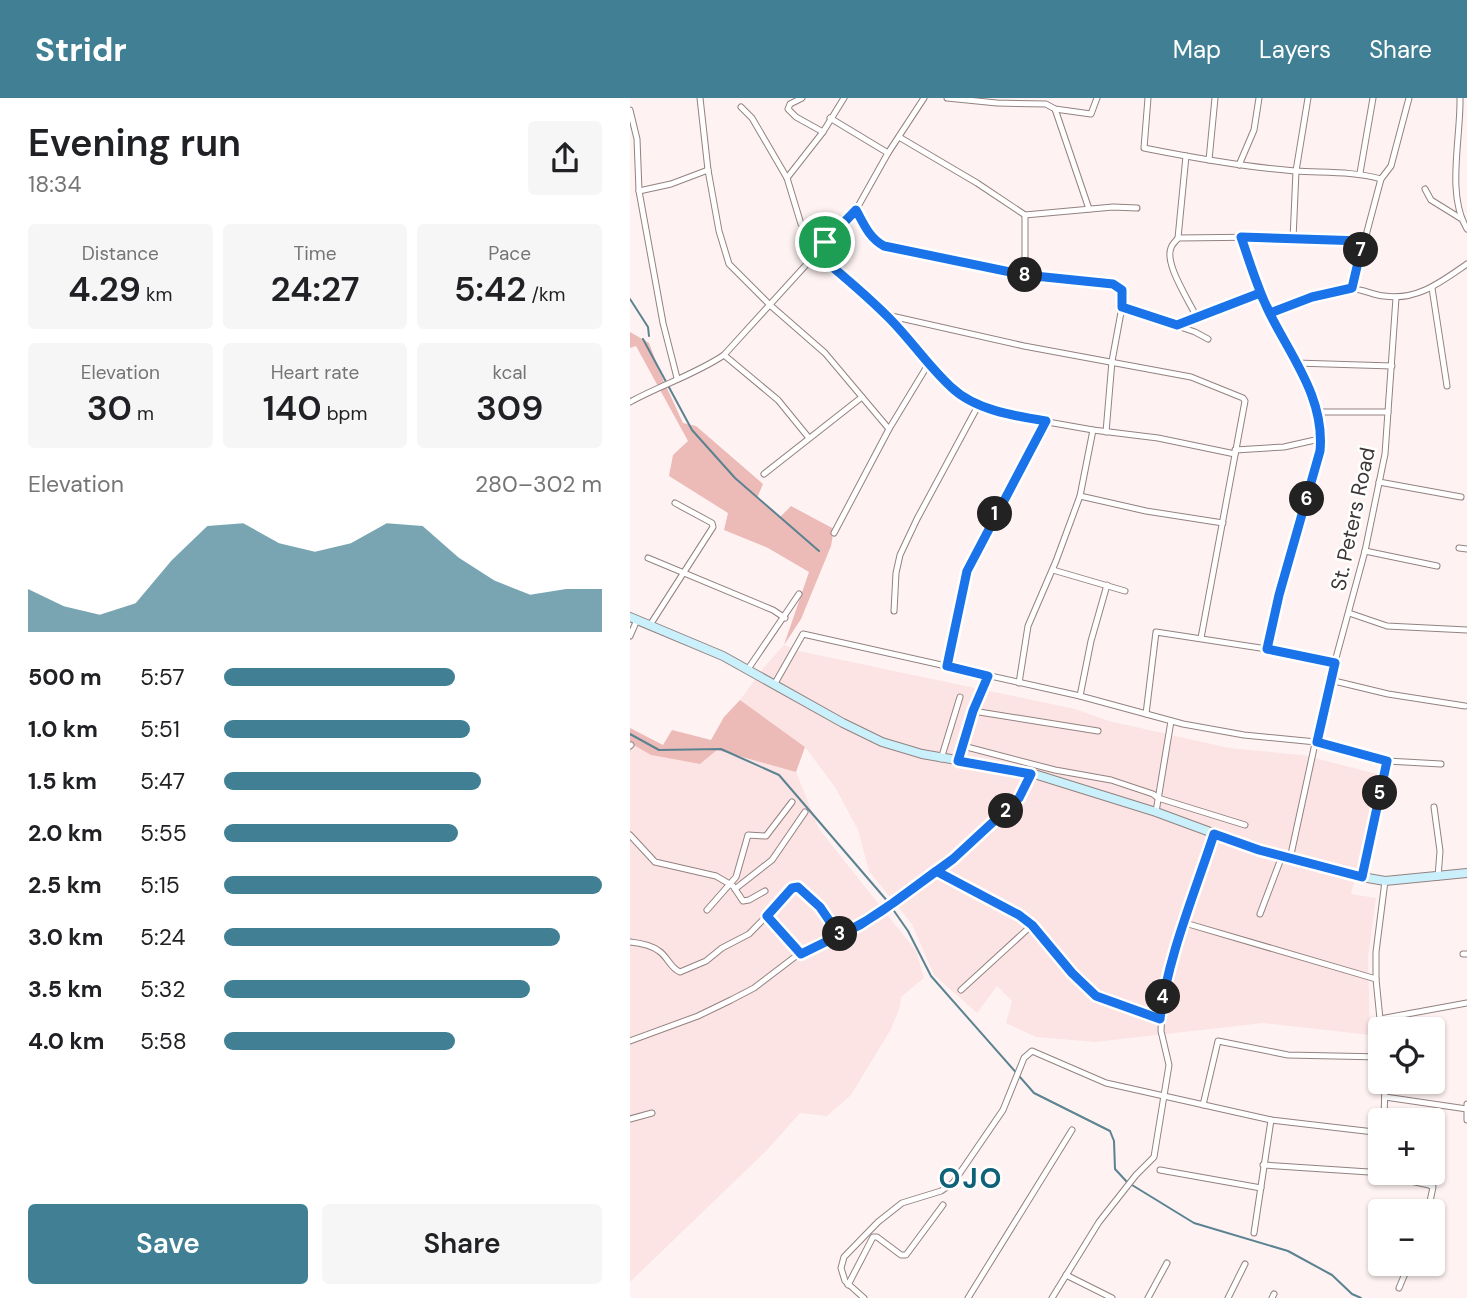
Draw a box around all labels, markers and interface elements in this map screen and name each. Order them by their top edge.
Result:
text: Stridr [35,28,127,71]
text: Map [1173,34,1221,65]
text: Layers [1259,34,1331,65]
text: Share [1369,34,1432,65]
text: Evening run [28,118,241,168]
button: share [528,121,602,195]
text: 18:34 [28,169,81,199]
pin [795,212,855,272]
icon: arrive [806,223,844,261]
pin: 7 [1344,232,1378,268]
text: 7 [1355,237,1366,262]
text: Distance [82,241,159,266]
text: Time [294,241,336,266]
text: Pace [488,241,531,266]
pin: 8 [1008,258,1042,292]
text: 8 [1018,262,1031,287]
text: 4.29 [68,266,141,312]
text: 24:27 [270,266,360,312]
text: 5:42 [454,266,526,312]
text: km [141,282,172,307]
text: /km [526,282,565,307]
text: Elevation [81,360,160,385]
text: Heart rate [271,360,359,385]
text: kcal [492,360,527,385]
text: 30 [87,385,132,431]
text: 140 [263,385,322,431]
text: 309 [476,385,543,431]
text: m [132,401,154,426]
text: bpm [322,401,367,426]
street label: St. Peters Road [1324,445,1382,593]
text: Elevation [28,469,124,499]
text: 280–302 m [475,469,602,499]
pin: 6 [1290,482,1324,516]
text: 6 [1300,486,1313,511]
pin: 1 [978,496,1012,532]
text: 1 [991,501,998,526]
text: 500 m [28,662,102,692]
text: 5:57 [140,662,185,692]
text: 1.0 km [28,714,98,744]
text: 5:51 [140,714,180,744]
text: 1.5 km [28,766,97,796]
text: 5:47 [140,766,185,796]
pin: 5 [1362,776,1398,810]
text: 5 [1374,780,1385,805]
pin: 2 [988,794,1024,828]
text: 2 [1000,798,1011,823]
text: 2.0 km [28,818,103,848]
text: 5:55 [140,818,187,848]
text: 2.5 km [28,870,102,900]
text: 5:15 [140,870,180,900]
pin: 3 [822,916,858,952]
text: 3 [834,921,845,946]
text: 3.0 km [28,922,103,952]
text: 5:24 [140,922,186,952]
text: 3.5 km [28,974,102,1004]
text: 5:32 [140,974,186,1004]
pin: 4 [1146,979,1180,1014]
text: 4 [1156,984,1169,1009]
map controls [1368,1017,1445,1276]
button: locate [1368,1017,1445,1094]
text: 4.0 km [28,1026,104,1056]
text: 5:58 [140,1026,187,1056]
button: + [1368,1108,1445,1185]
district label: OJO [938,1160,1004,1197]
button: − [1368,1199,1445,1276]
button: Save [28,1204,308,1284]
button: Share [322,1204,602,1284]

